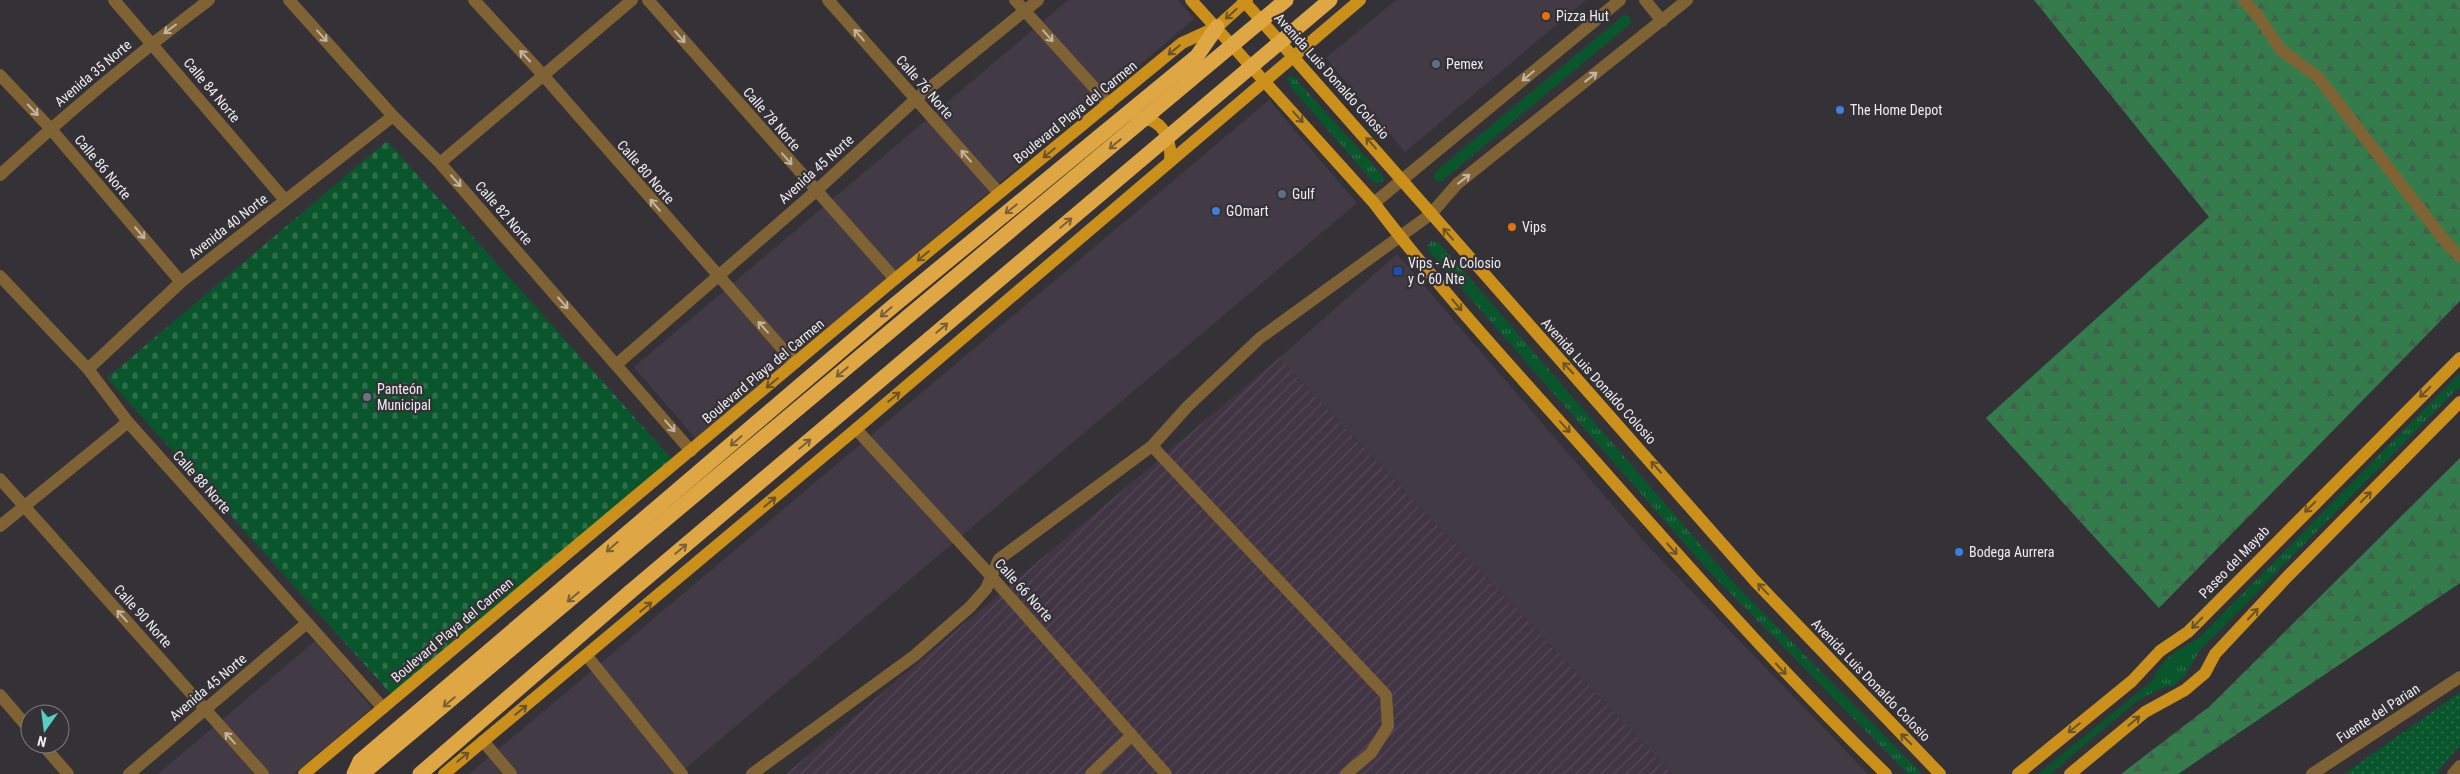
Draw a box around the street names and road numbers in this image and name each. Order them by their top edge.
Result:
street label: Avenida Luis Donaldo Colosio [1271,10,1393,142]
street label: Avenida 35 Norte [51,36,135,110]
street label: Calle 76 Norte [893,52,957,122]
street label: Calle 84 Norte [181,55,244,126]
street label: Boulevard Playa del Carmen [1010,57,1140,167]
street label: Calle 78 Norte [740,84,804,154]
street label: Avenida 45 Norte [775,131,857,207]
street label: Calle 86 Norte [72,132,135,203]
street label: Calle 80 Norte [614,137,678,207]
street label: Calle 82 Norte [472,178,536,248]
street label: Avenida 40 Norte [186,190,271,262]
street label: Boulevard Playa del Carmen [699,315,827,427]
street label: Avenida Luis Donaldo Colosio [1538,315,1660,447]
street label: Calle 88 Norte [170,447,235,517]
street label: Paseo del Mayab [2196,523,2272,601]
street label: Calle 66 Norte [992,555,1057,625]
street label: Boulevard Playa del Carmen [388,574,516,686]
street label: Calle 90 Norte [111,581,176,651]
street label: Avenida Luis Donaldo Colosio [1808,616,1934,744]
street label: Avenida 45 Norte [166,650,250,724]
street label: Fuente del Parian [2333,680,2423,746]

